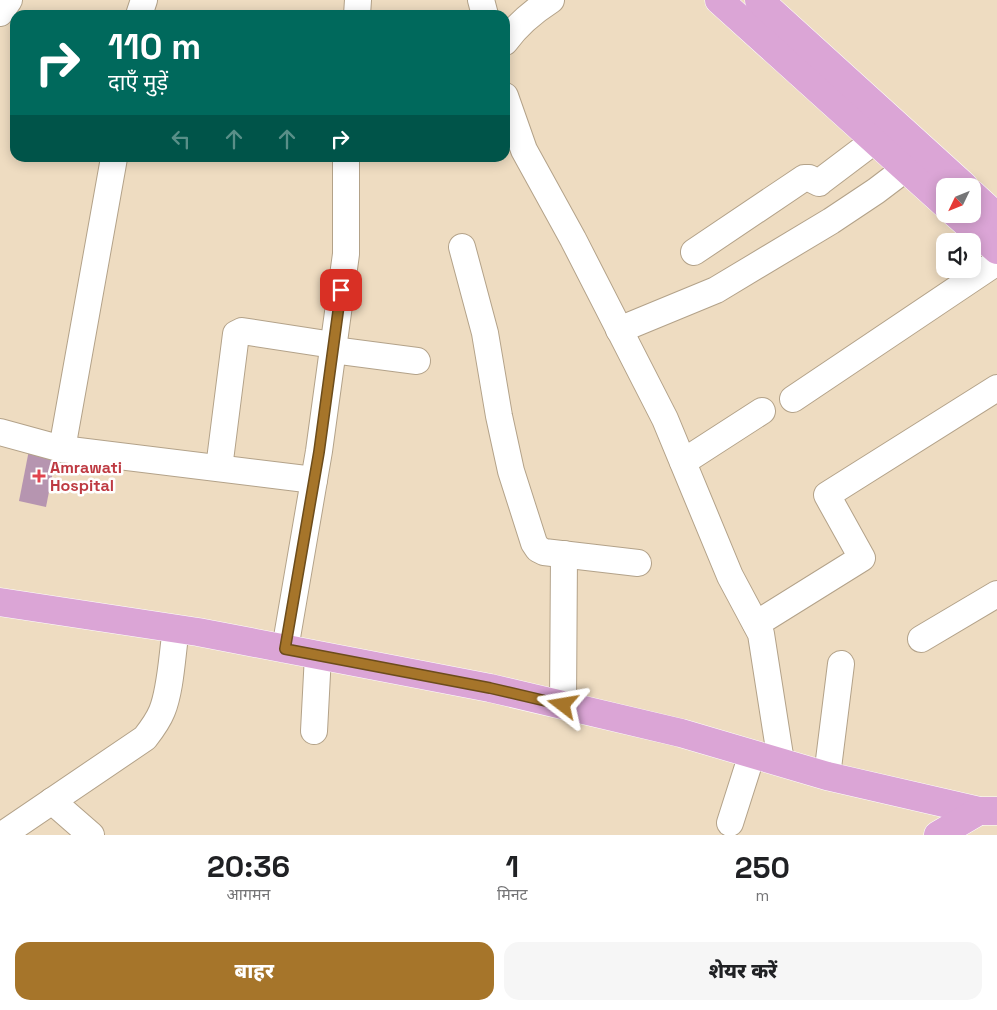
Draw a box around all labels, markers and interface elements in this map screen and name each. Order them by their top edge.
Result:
text: 110 m [108,25,201,69]
icon: right [25,30,90,95]
text: दाएँ मुड़ें [108,68,168,96]
icon: left [167,125,195,153]
icon: ahead [220,125,248,153]
icon: ahead [273,125,301,153]
icon: right [326,125,354,153]
north arrow [936,178,981,222]
map controls [936,178,981,278]
button: sound [936,233,981,278]
pin [320,269,362,311]
icon: arrive [327,276,355,304]
place label: Amrawati Hospital [50,457,122,496]
marker: Amrawati Hospital [32,469,46,483]
position arrow [536,678,588,730]
text: 20:36 [207,847,290,886]
text: 1 [506,847,519,886]
text: 250 [735,848,790,887]
text: आगमन [227,884,270,905]
text: मिनट [497,884,528,905]
text: m [755,885,769,906]
button: बाहर [15,942,494,1000]
button: शेयर करें [504,942,982,1000]

